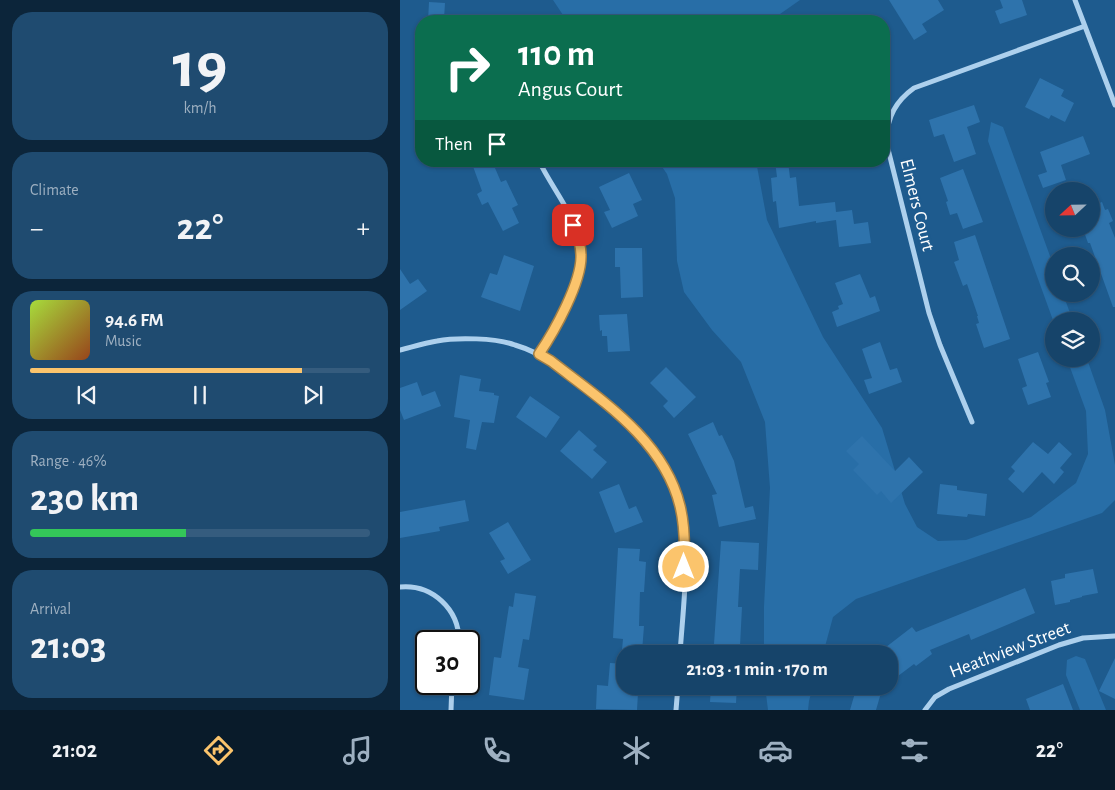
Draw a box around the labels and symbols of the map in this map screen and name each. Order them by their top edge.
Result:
street label: Elmers Court [896,157,938,253]
north arrow [1045,182,1100,238]
pin [552,204,594,246]
position arrow [657,540,709,592]
street label: Heathview Street [947,618,1073,682]
speed limit sign: 30 [415,630,480,695]

